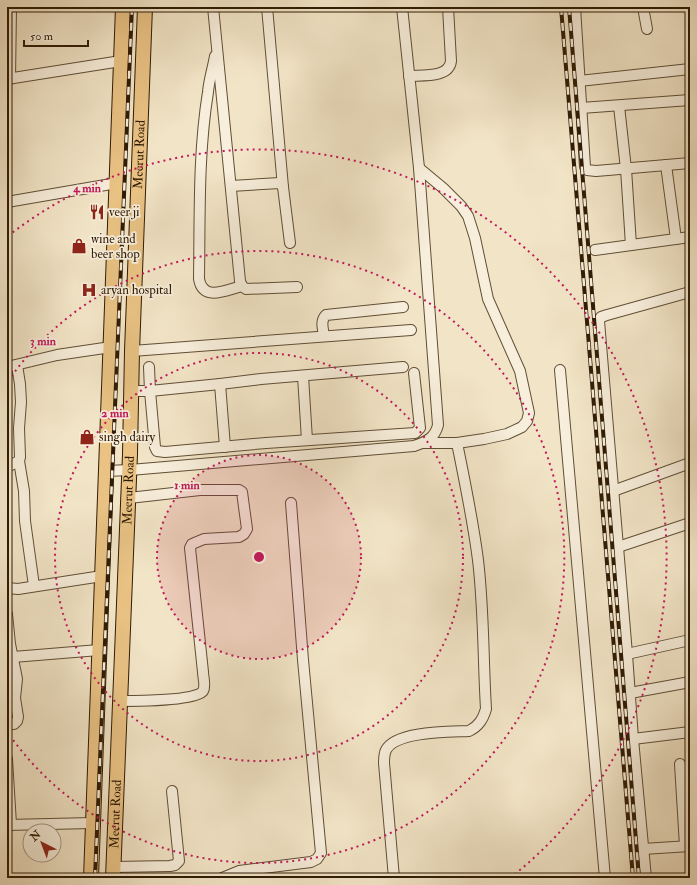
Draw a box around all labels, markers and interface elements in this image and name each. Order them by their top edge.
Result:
scale bar [24,22,88,48]
text: 50 m [30,29,54,44]
street label: Meerut Road [130,119,149,189]
text: 4 min [72,181,102,196]
restaurant icon: veer ji [88,203,106,221]
place label: veer ji [108,204,140,220]
place label: wine and beer shop [91,231,140,263]
shop icon: wine and beer shop [70,237,88,255]
hospital icon: aryan hospital [80,281,98,299]
place label: aryan hospital [101,282,173,299]
text: 3 min [30,334,57,349]
text: 2 min [101,406,129,421]
shop icon: singh dairy [78,428,96,446]
place label: singh dairy [99,429,156,446]
street label: Meerut Road [119,455,138,525]
text: 1 min [174,478,201,493]
centre of rings [252,550,266,564]
street label: Meerut Road [106,779,125,849]
north arrow [22,823,62,863]
text: N [27,827,45,845]

